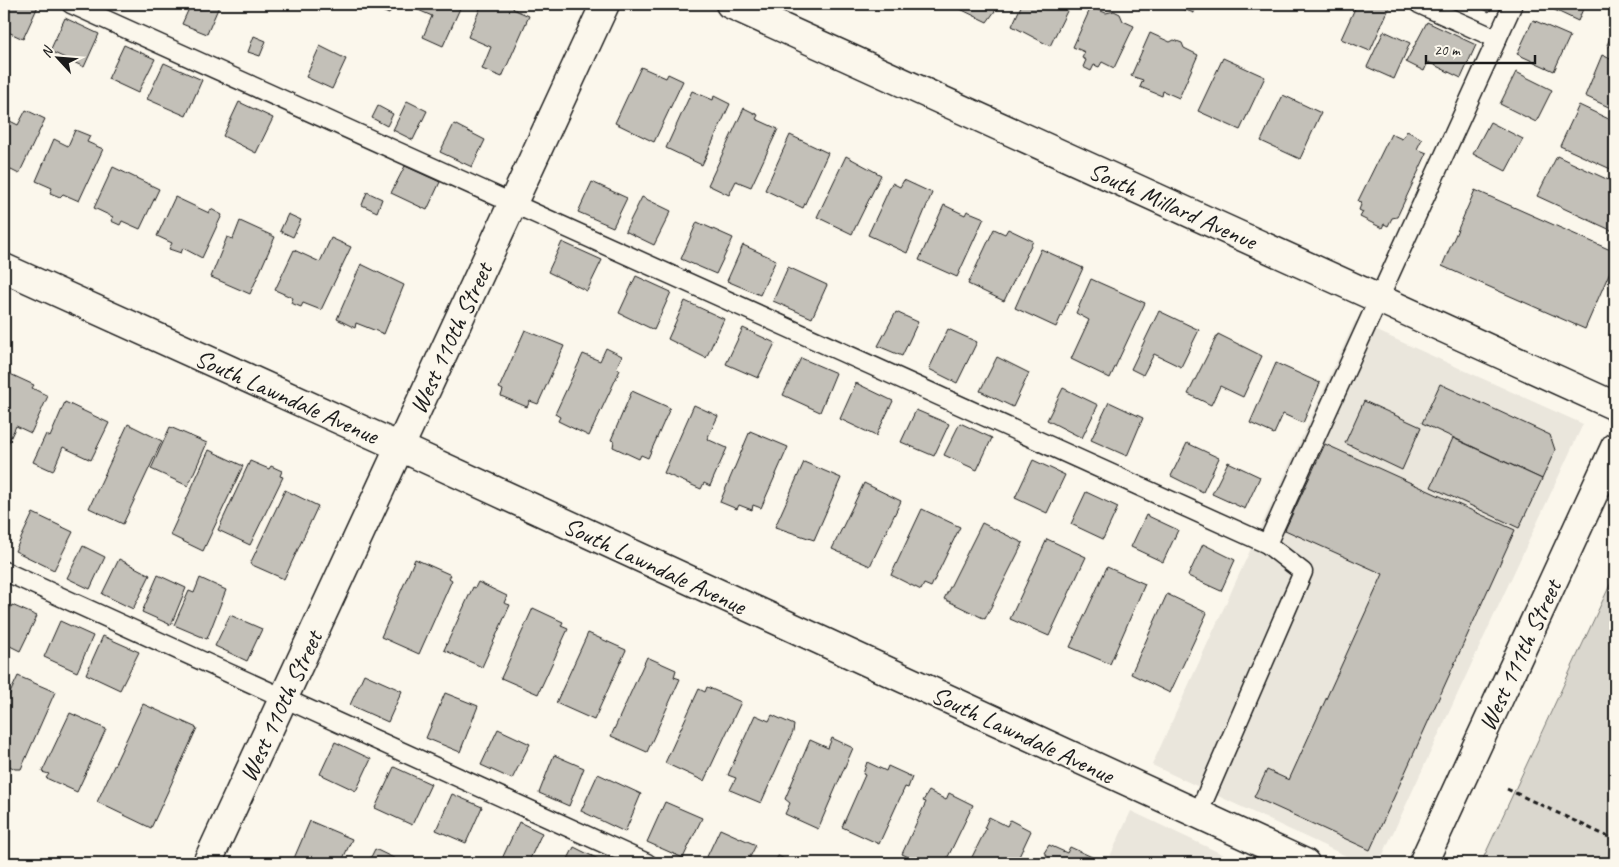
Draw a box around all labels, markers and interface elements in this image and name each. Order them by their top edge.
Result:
north arrow [32,32,82,82]
scale bar [1426,32,1535,64]
text: 20 m [1434,41,1461,60]
text: N [37,43,57,60]
street label: South Millard Avenue [1084,155,1263,258]
street label: West 110th Street [402,256,501,419]
street label: South Lawndale Avenue [190,342,385,452]
street label: South Lawndale Avenue [558,510,752,623]
street label: West 111th Street [1471,573,1570,736]
street label: West 110th Street [232,624,331,787]
street label: South Lawndale Avenue [926,679,1120,792]

